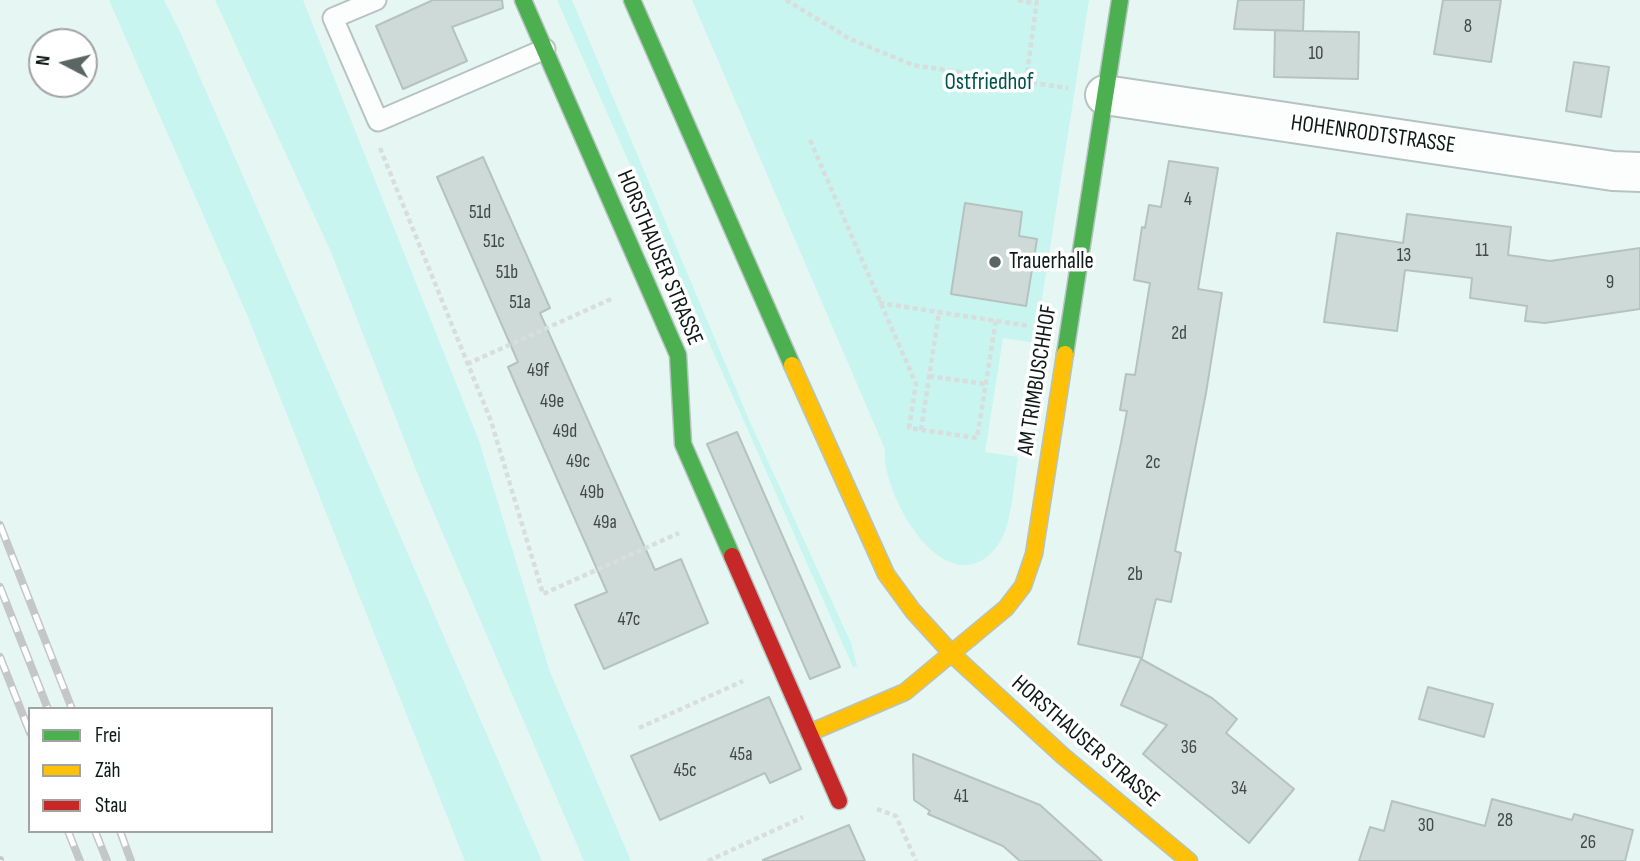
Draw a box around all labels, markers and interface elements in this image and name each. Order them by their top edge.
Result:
house number: 8 [1464,16,1472,38]
north arrow [28,28,98,98]
house number: 10 [1308,43,1324,65]
text: N [32,54,56,67]
park label: Ostfriedhof [945,69,1033,97]
street label: HOHENRODTSTRASSE [1289,110,1457,160]
street label: HORSTHAUSER STRASSE [610,166,708,350]
house number: 4 [1184,189,1192,211]
house number: 51d [469,202,491,224]
house number: 51c [483,231,505,253]
house number: 11 [1475,240,1489,262]
house number: 13 [1397,245,1411,267]
place label: Trauerhalle [1009,248,1094,276]
marker: Trauerhalle [987,254,1003,270]
house number: 51b [496,262,518,284]
house number: 9 [1606,272,1614,294]
house number: 51a [509,292,531,314]
street label: AM TRIMBUSCHHOF [1013,303,1063,457]
house number: 2d [1171,323,1187,345]
house number: 49f [527,360,549,382]
house number: 49e [540,391,564,413]
house number: 49d [553,421,577,443]
house number: 49c [566,451,590,473]
house number: 2c [1145,452,1161,474]
house number: 49b [580,482,604,504]
house number: 49a [593,512,617,534]
house number: 2b [1127,564,1143,586]
house number: 47c [618,609,640,631]
street label: HORSTHAUSER STRASSE [1005,670,1165,814]
legend [28,707,273,833]
text: Frei [95,723,121,748]
house number: 36 [1181,737,1197,759]
house number: 45a [730,744,752,766]
text: Zäh [95,758,121,783]
house number: 45c [673,760,697,782]
house number: 34 [1231,778,1247,800]
house number: 41 [954,786,968,808]
text: Stau [95,793,127,818]
house number: 28 [1497,810,1513,832]
house number: 30 [1418,815,1434,837]
house number: 26 [1580,832,1596,854]

